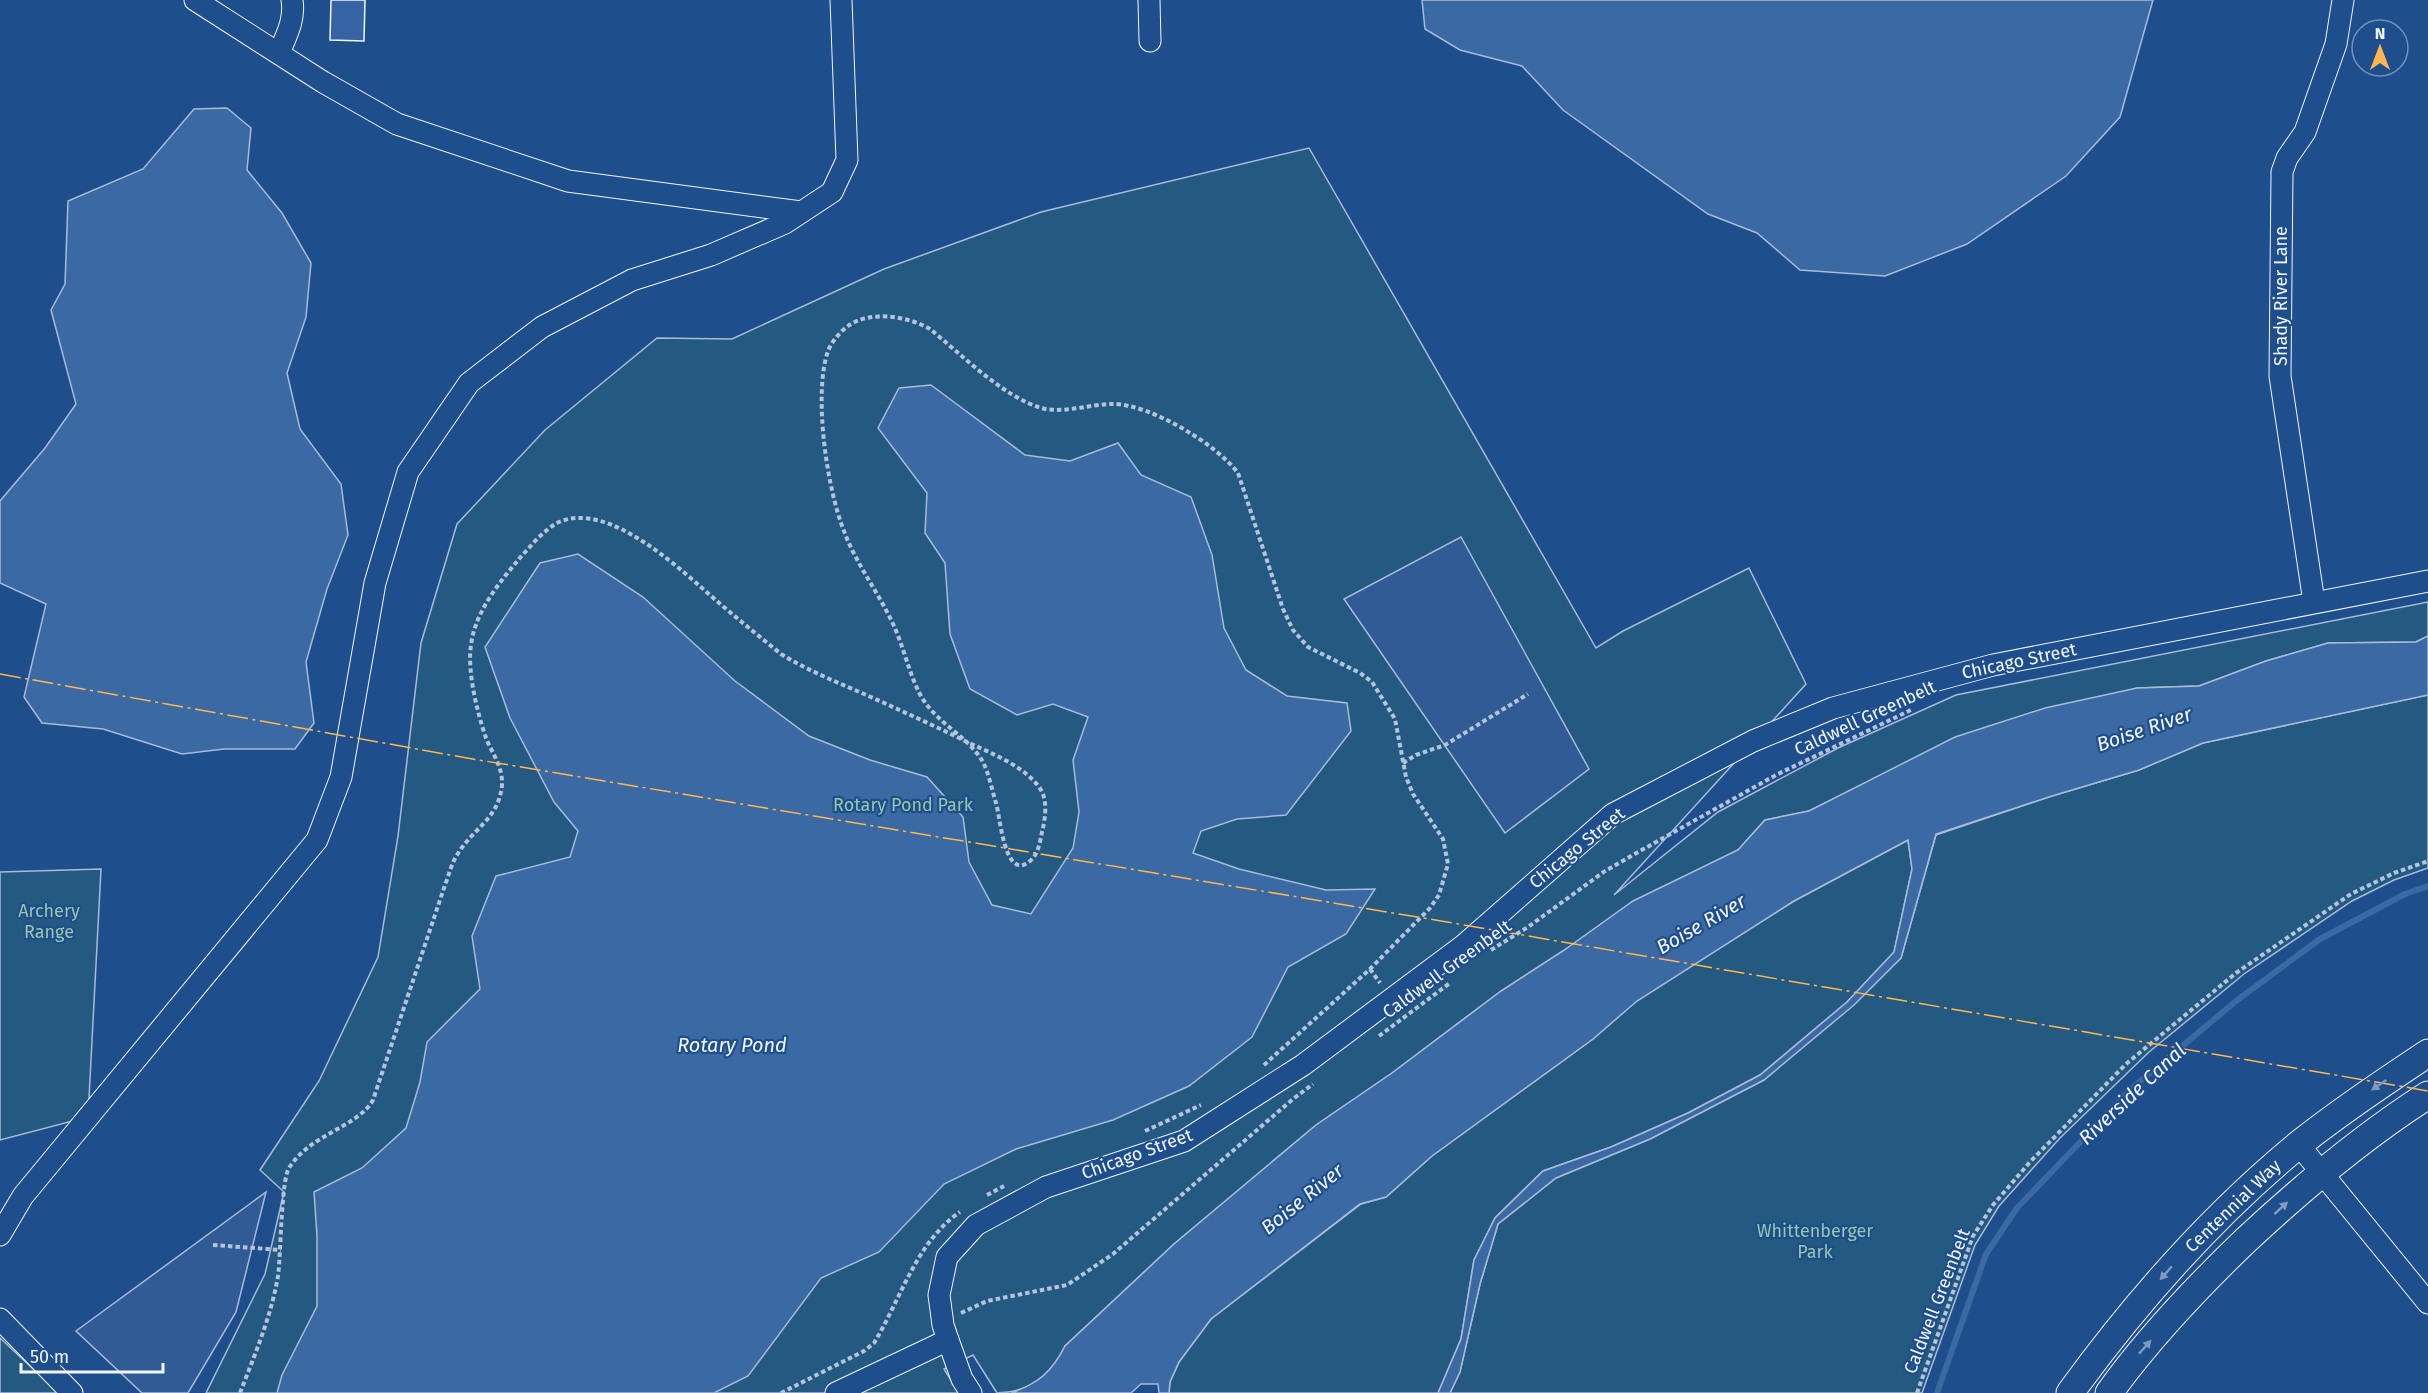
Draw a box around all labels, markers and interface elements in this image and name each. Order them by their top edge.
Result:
north arrow [2350,18,2410,78]
text: N [2375,24,2385,43]
street label: Shady River Lane [2270,226,2292,366]
street label: Chicago Street [1960,638,2079,684]
street label: Caldwell Greenbelt [1791,675,1940,760]
water label: Boise River [2093,701,2196,756]
park label: Rotary Pond Park [833,794,974,816]
street label: Chicago Street [1525,802,1630,893]
water label: Boise River [1652,888,1751,959]
park label: Archery Range [18,900,80,943]
street label: Caldwell Greenbelt [1378,915,1516,1023]
water label: Rotary Pond [677,1033,787,1057]
water label: Riverside Canal [2073,1038,2191,1150]
one-way arrow [2372,1079,2388,1091]
street label: Chicago Street [1078,1124,1196,1184]
street label: Centennial Way [2181,1155,2286,1257]
water label: Boise River [1256,1158,1349,1240]
one-way arrow [2273,1202,2288,1215]
park label: Whittenberger Park [1757,1220,1873,1263]
street label: Caldwell Greenbelt [1899,1225,1975,1377]
one-way arrow [2160,1265,2173,1280]
scale bar [21,1336,164,1374]
one-way arrow [2138,1339,2152,1354]
text: 50 m [30,1346,69,1368]

